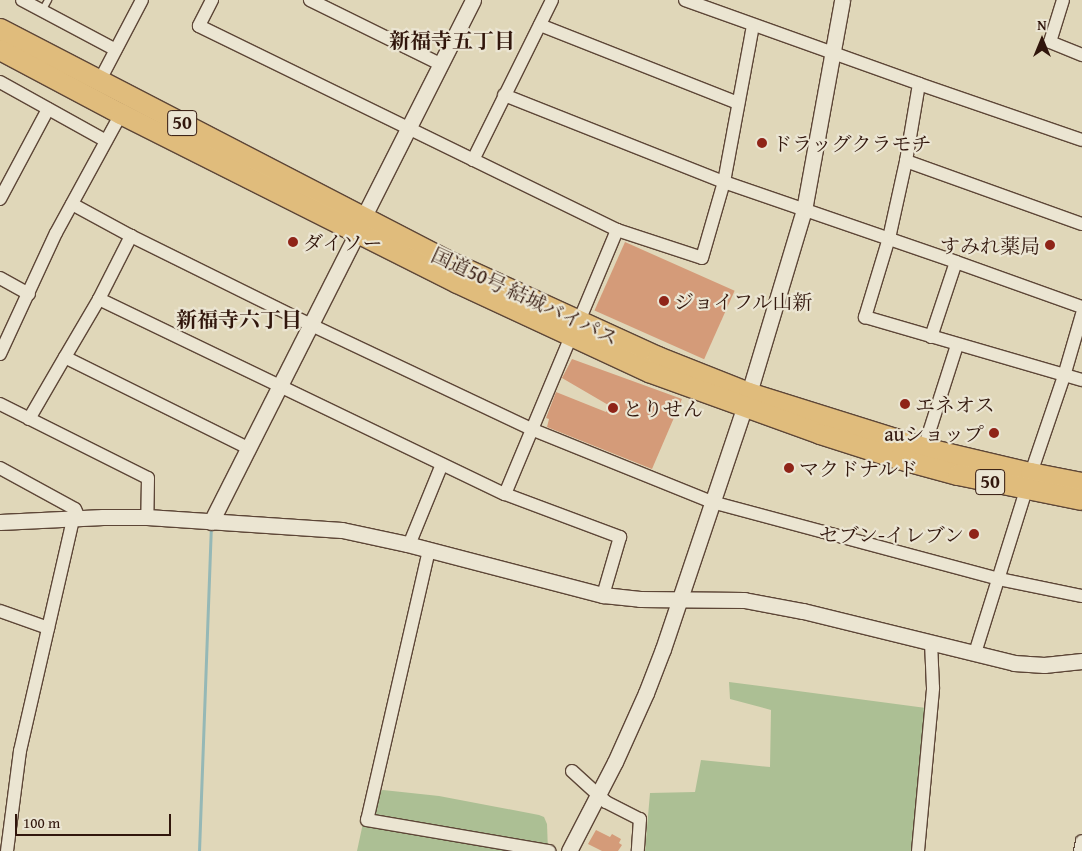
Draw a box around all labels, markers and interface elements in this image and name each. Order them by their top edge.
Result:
north arrow [1017,15,1067,65]
text: N [1037,15,1047,35]
district label: 新福寺五丁目 [389,28,515,54]
road number: 50 [167,106,197,140]
place label: ドラッグクラモチ [772,131,932,155]
marker: ドラッグクラモチ [756,137,768,149]
place label: ダイソー [303,230,383,254]
place label: すみれ薬局 [940,233,1040,257]
marker: ダイソー [287,236,299,248]
marker: すみれ薬局 [1044,239,1056,251]
street label: 国道50号 結城バイパス [428,242,622,350]
place label: ジョイフル山新 [674,289,814,313]
marker: ジョイフル山新 [658,295,670,307]
district label: 新福寺六丁目 [176,307,302,333]
place label: エネオス [915,392,995,416]
place label: とりせん [623,396,703,420]
marker: エネオス [899,398,911,410]
marker: とりせん [607,402,619,414]
place label: auショップ [884,421,984,445]
marker: auショップ [988,427,1000,439]
place label: マクドナルド [799,456,919,480]
marker: マクドナルド [783,462,795,474]
road number: 50 [975,466,1005,498]
place label: セブン-イレブン [817,522,964,546]
marker: セブン-イレブン [968,528,980,540]
scale bar [18,804,174,836]
text: 100 m [23,812,60,833]

